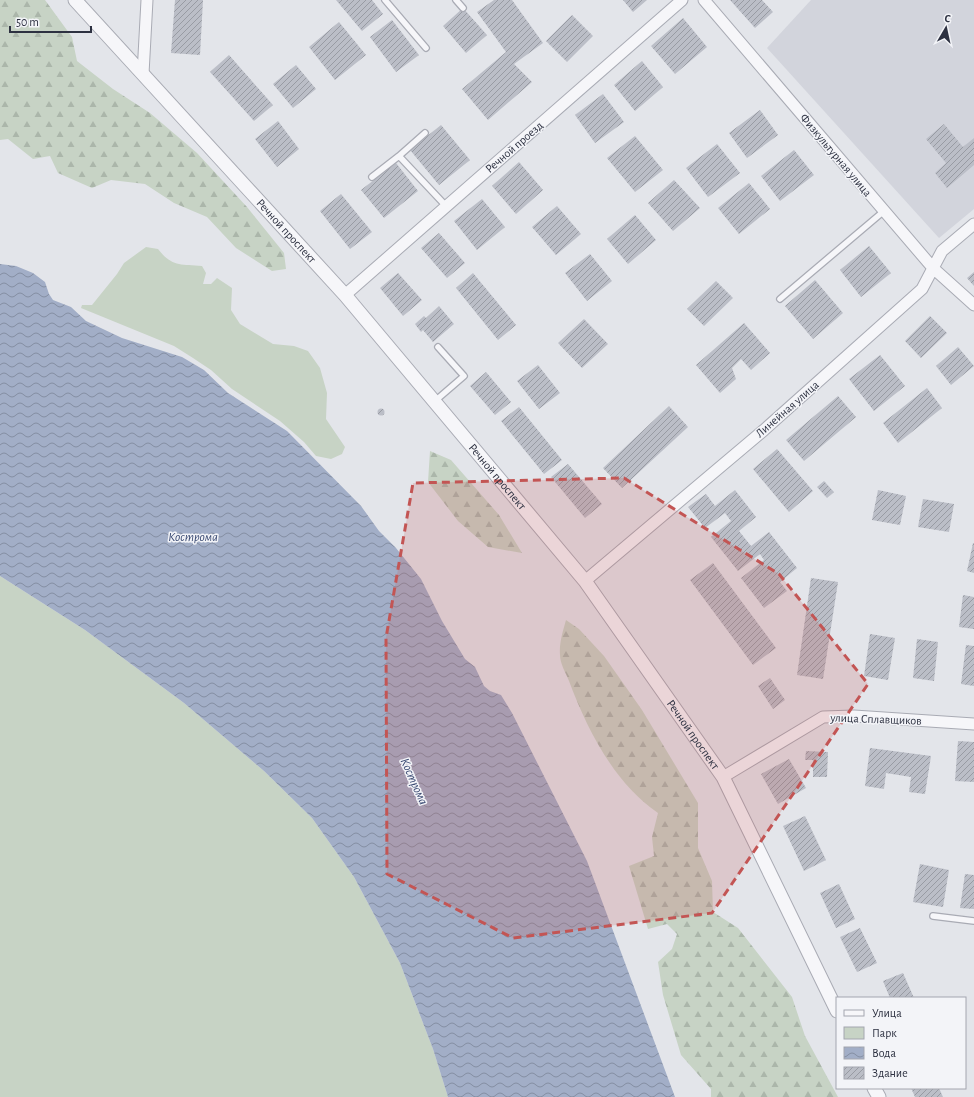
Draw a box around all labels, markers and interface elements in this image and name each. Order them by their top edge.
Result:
scale bar [10,8,91,34]
north arrow [926,8,966,48]
text: С [944,13,951,25]
text: 50 m [16,16,39,28]
street label: Физкультурная улица [797,111,874,200]
street label: Речной проезд [483,119,545,175]
street label: Речной проспект [254,197,319,266]
street label: Линейная улица [753,378,822,440]
street label: Речной проспект [466,441,529,512]
water label: Кострома [168,531,218,544]
street label: Речной проспект [665,698,722,772]
street label: улица Сплавщиков [829,711,922,728]
water label: Кострома [398,756,430,807]
legend [836,997,966,1089]
text: Улица [872,1007,902,1019]
text: Парк [872,1027,897,1039]
text: Вода [872,1047,896,1059]
text: Здание [872,1067,908,1079]

